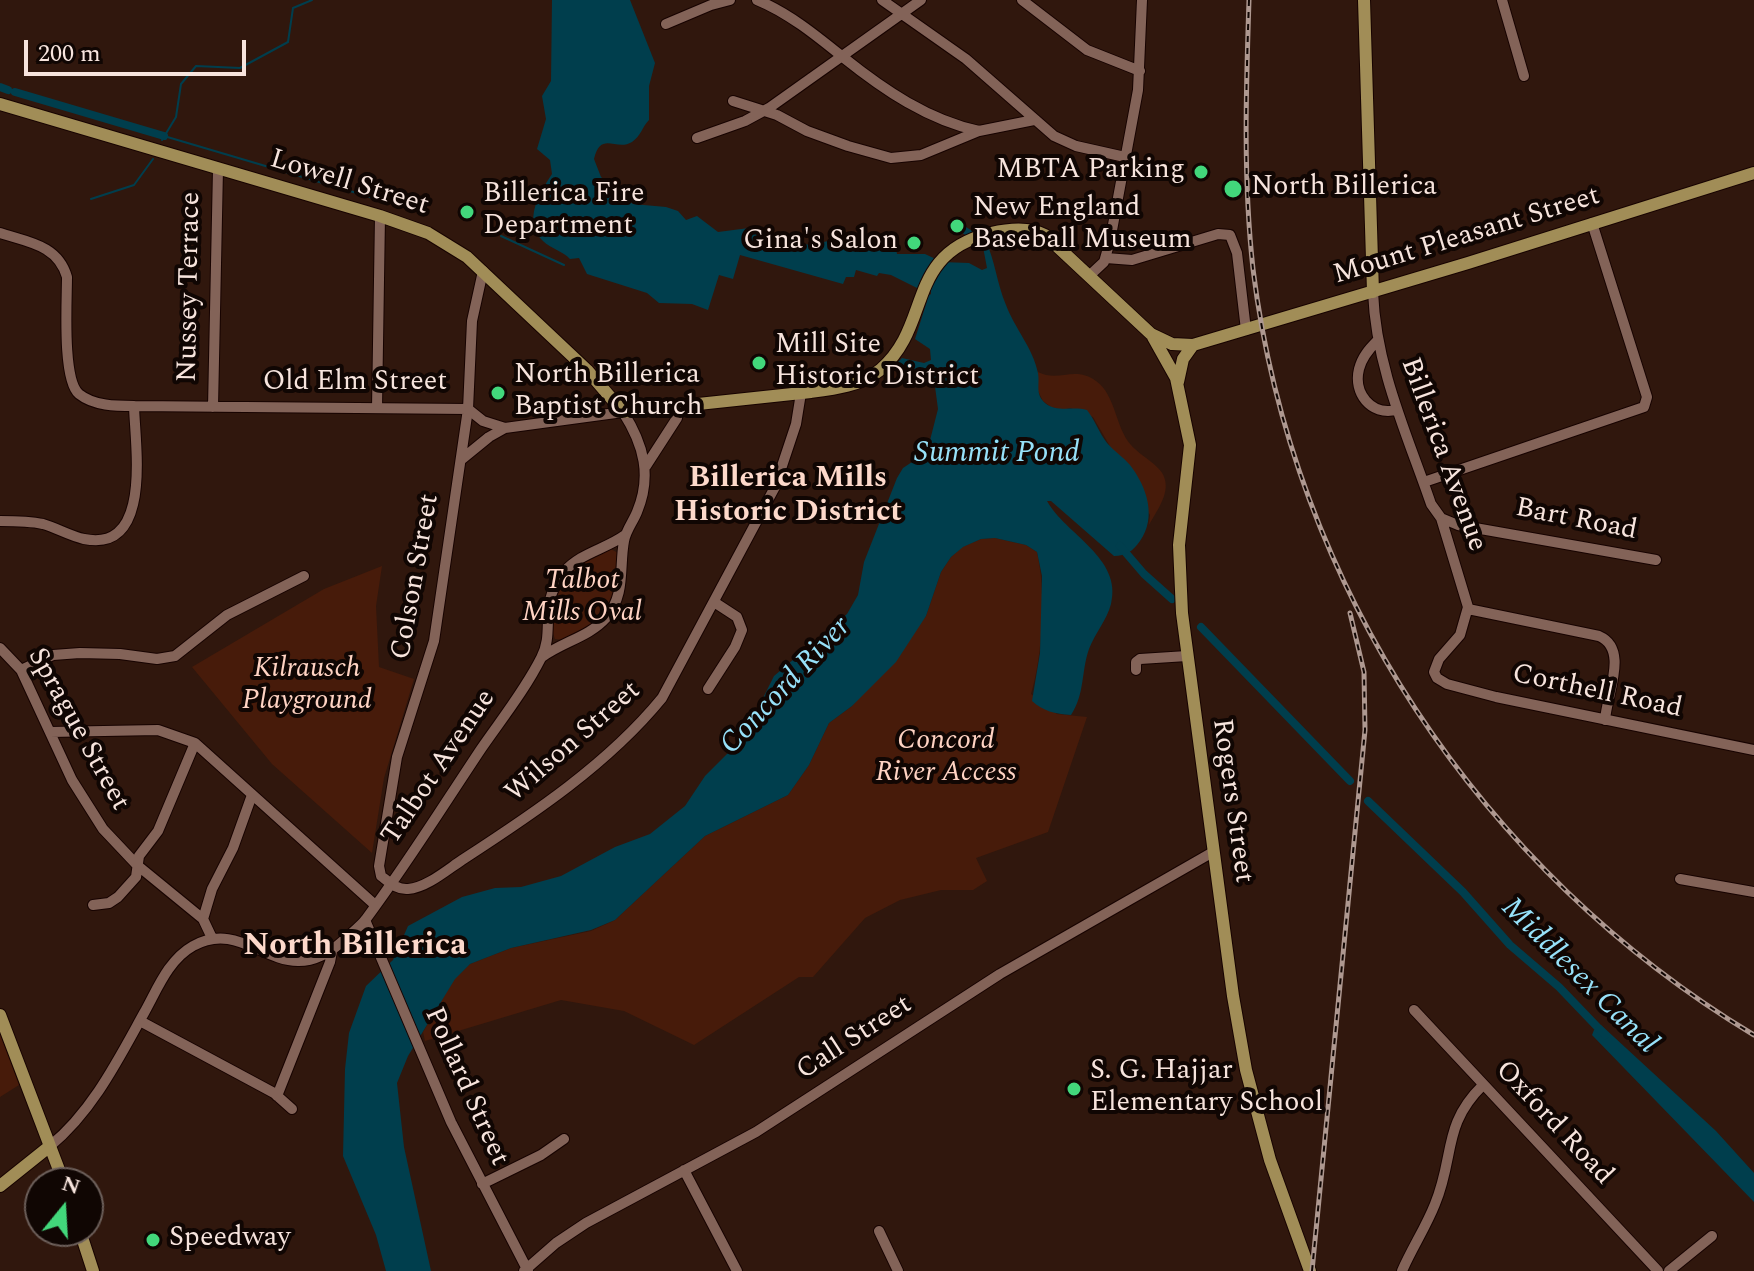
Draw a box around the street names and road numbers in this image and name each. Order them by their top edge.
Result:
street label: Lowell Street [265,144,433,224]
street label: Mount Pleasant Street [1330,180,1604,294]
street label: Nussey Terrace [173,192,209,382]
street label: Billerica Avenue [1391,354,1493,556]
street label: Old Elm Street [263,367,447,401]
street label: Colson Street [386,492,448,662]
street label: Bart Road [1512,493,1640,549]
street label: Sprague Street [19,643,135,817]
street label: Corthell Road [1509,659,1685,727]
street label: Wilson Street [500,675,648,811]
street label: Talbot Avenue [376,684,504,852]
street label: Rogers Street [1203,717,1259,885]
street label: Call Street [791,989,919,1089]
street label: Pollard Street [415,1003,515,1171]
street label: Oxford Road [1487,1055,1619,1193]

